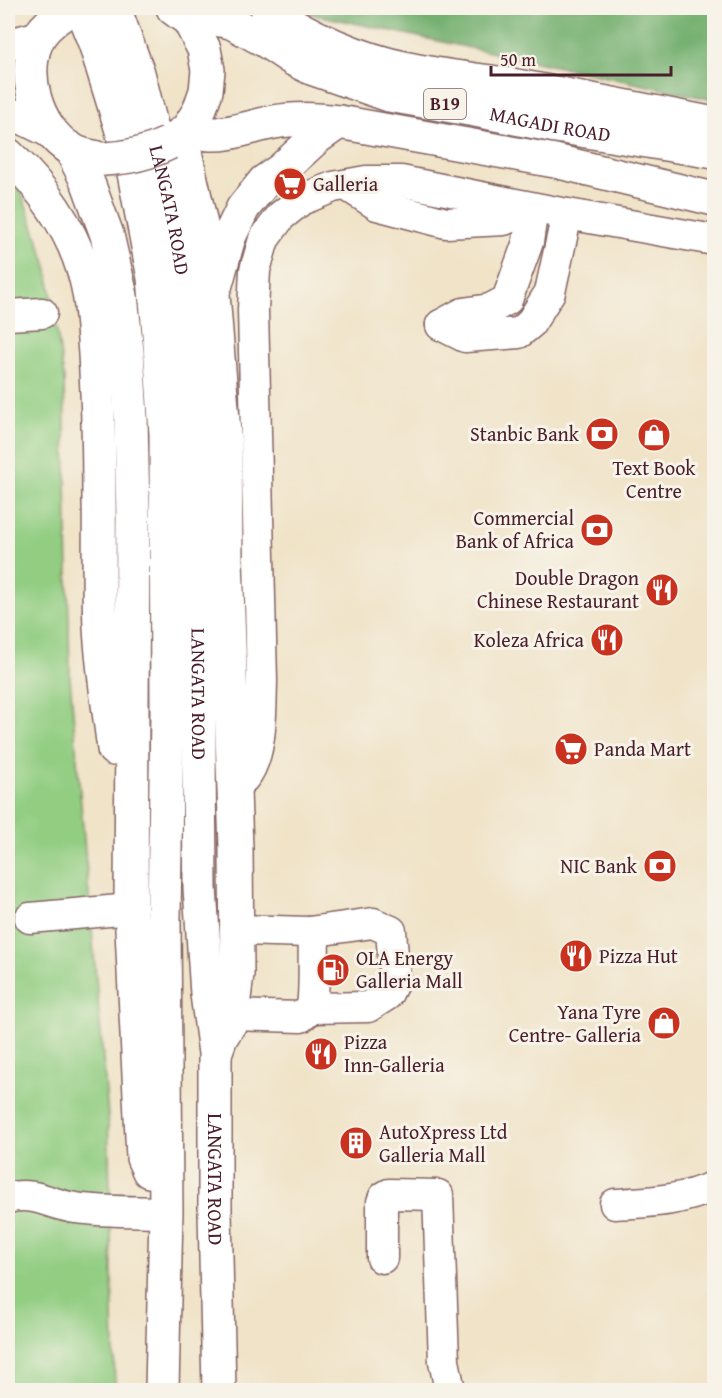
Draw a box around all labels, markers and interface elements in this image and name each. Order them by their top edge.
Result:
scale bar [491,39,671,77]
text: 50 m [500,46,536,73]
road number: B19 [424,89,466,119]
street label: MAGADI ROAD [487,98,613,149]
street label: LANGATA ROAD [143,142,198,277]
supermarket icon: Galleria [272,166,308,202]
place label: Galleria [313,169,379,198]
bank icon: Stanbic Bank [584,416,620,452]
shop icon: Text Book Centre [636,417,672,453]
place label: Stanbic Bank [470,419,580,448]
place label: Text Book Centre [612,453,696,505]
place label: Commercial Bank of Africa [456,503,575,555]
bank icon: Commercial Bank of Africa [579,512,615,548]
place label: Double Dragon Chinese Restaurant [477,563,639,615]
restaurant icon: Double Dragon Chinese Restaurant [644,572,680,608]
restaurant icon: Koleza Africa [589,622,625,658]
place label: Koleza Africa [474,625,585,654]
street label: LANGATA ROAD [185,628,214,760]
supermarket icon: Panda Mart [553,731,589,767]
place label: Panda Mart [594,734,691,763]
bank icon: NIC Bank [642,848,678,884]
place label: NIC Bank [560,851,638,880]
restaurant icon: Pizza Hut [558,938,594,974]
place label: Pizza Hut [599,941,678,970]
place label: OLA Energy Galleria Mall [356,943,463,995]
fuel station icon: OLA Energy Galleria Mall [315,952,351,988]
place label: Yana Tyre Centre- Galleria [509,997,642,1049]
shop icon: Yana Tyre Centre- Galleria [646,1005,682,1041]
place label: Pizza Inn-Galleria [344,1027,445,1079]
restaurant icon: Pizza Inn-Galleria [303,1036,339,1072]
street label: LANGATA ROAD [201,1113,231,1245]
place label: AutoXpress Ltd Galleria Mall [379,1117,508,1169]
building icon: AutoXpress Ltd Galleria Mall [338,1125,374,1161]

